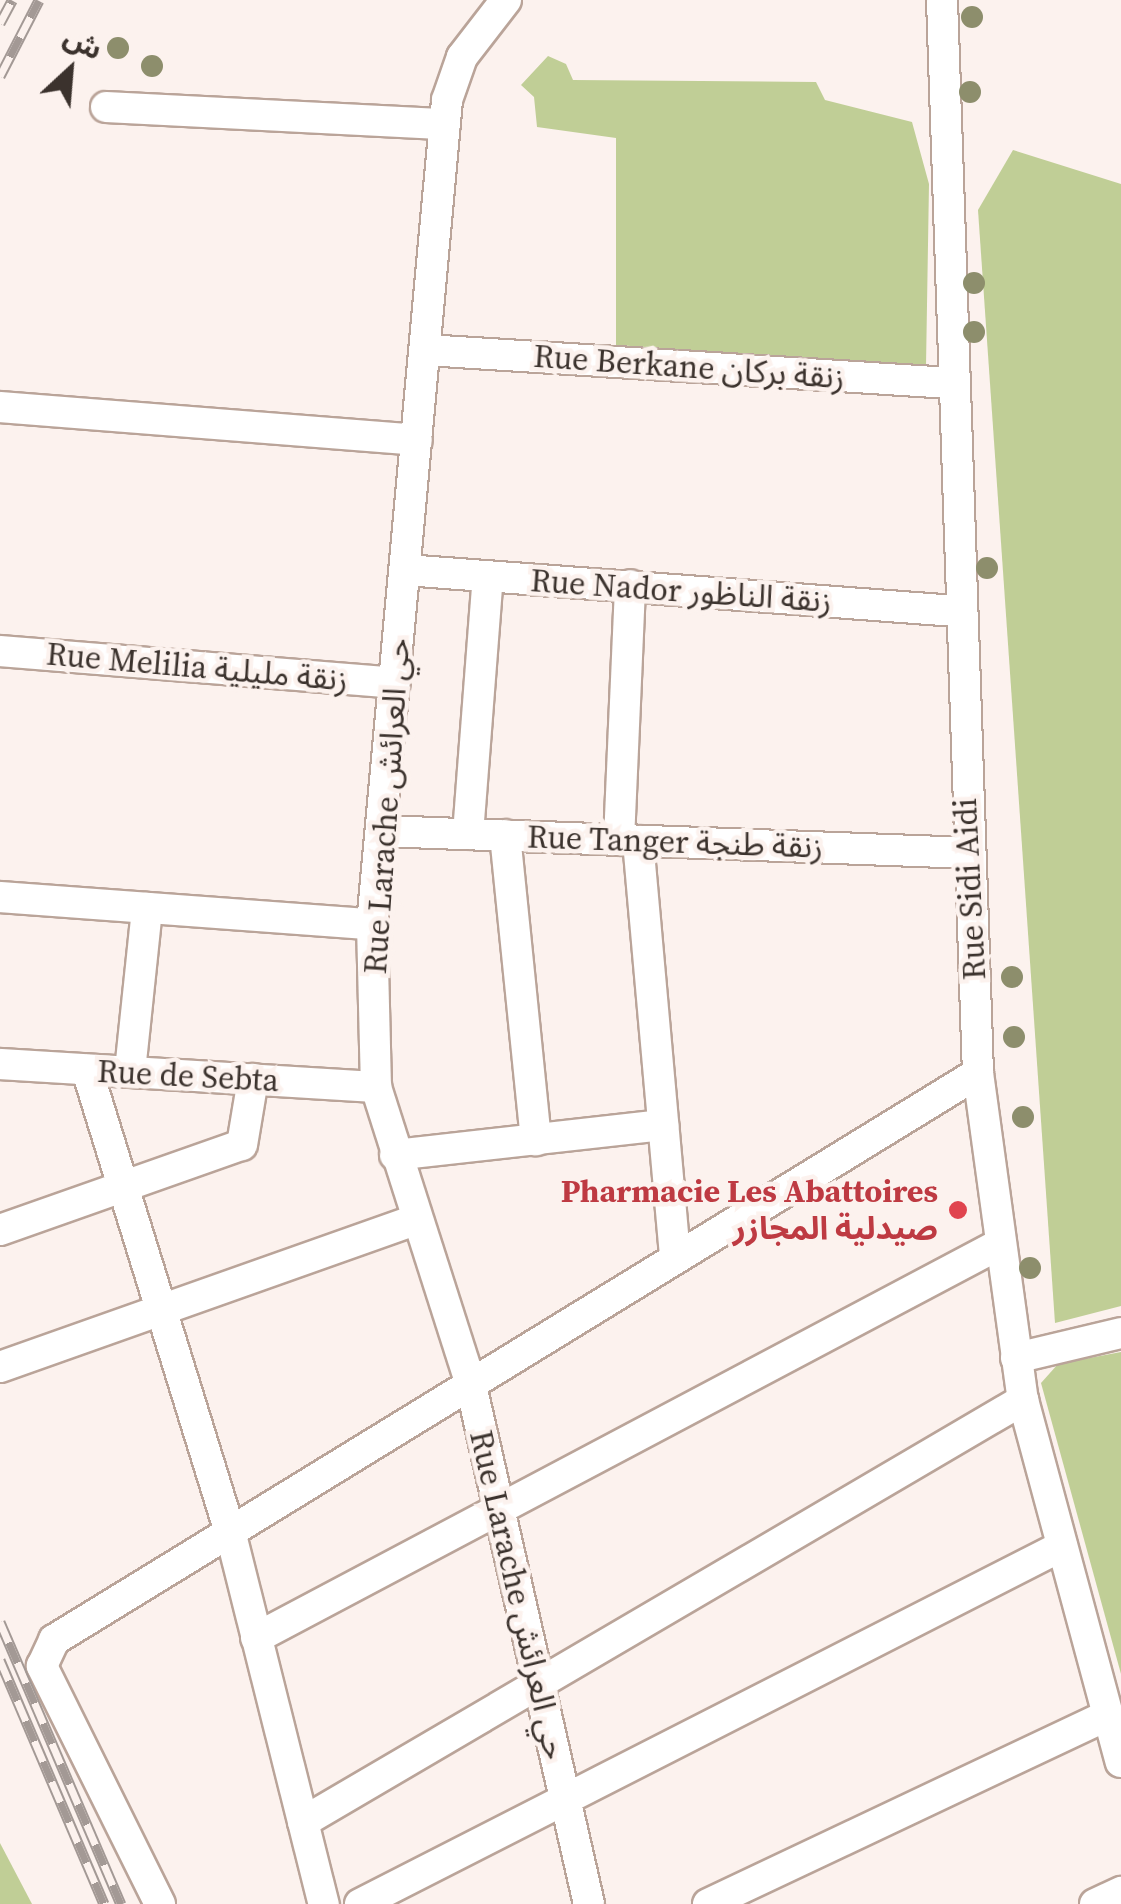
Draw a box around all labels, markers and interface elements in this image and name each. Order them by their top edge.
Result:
text: ش [58,18,109,69]
north arrow [20,20,120,120]
street label: Rue Berkane زنقة بركان [532,337,846,397]
street label: Rue Nador زنقة الناظور [529,561,833,621]
street label: Rue Melilia زنقة مليلية [45,635,349,699]
street label: Rue Larache حي العرائش [356,637,418,975]
street label: Rue Sidi Aidi [946,797,994,981]
street label: Rue Tanger زنقة طنجة [526,818,824,866]
street label: Rue de Sebta [96,1052,280,1100]
place label: Pharmacie Les Abattoires صيدلية المجازر [561,1173,938,1248]
marker: Pharmacie Les Abattoires صيدلية المجازر [947,1199,969,1221]
street label: Rue Larache حي العرائش [461,1427,575,1763]

